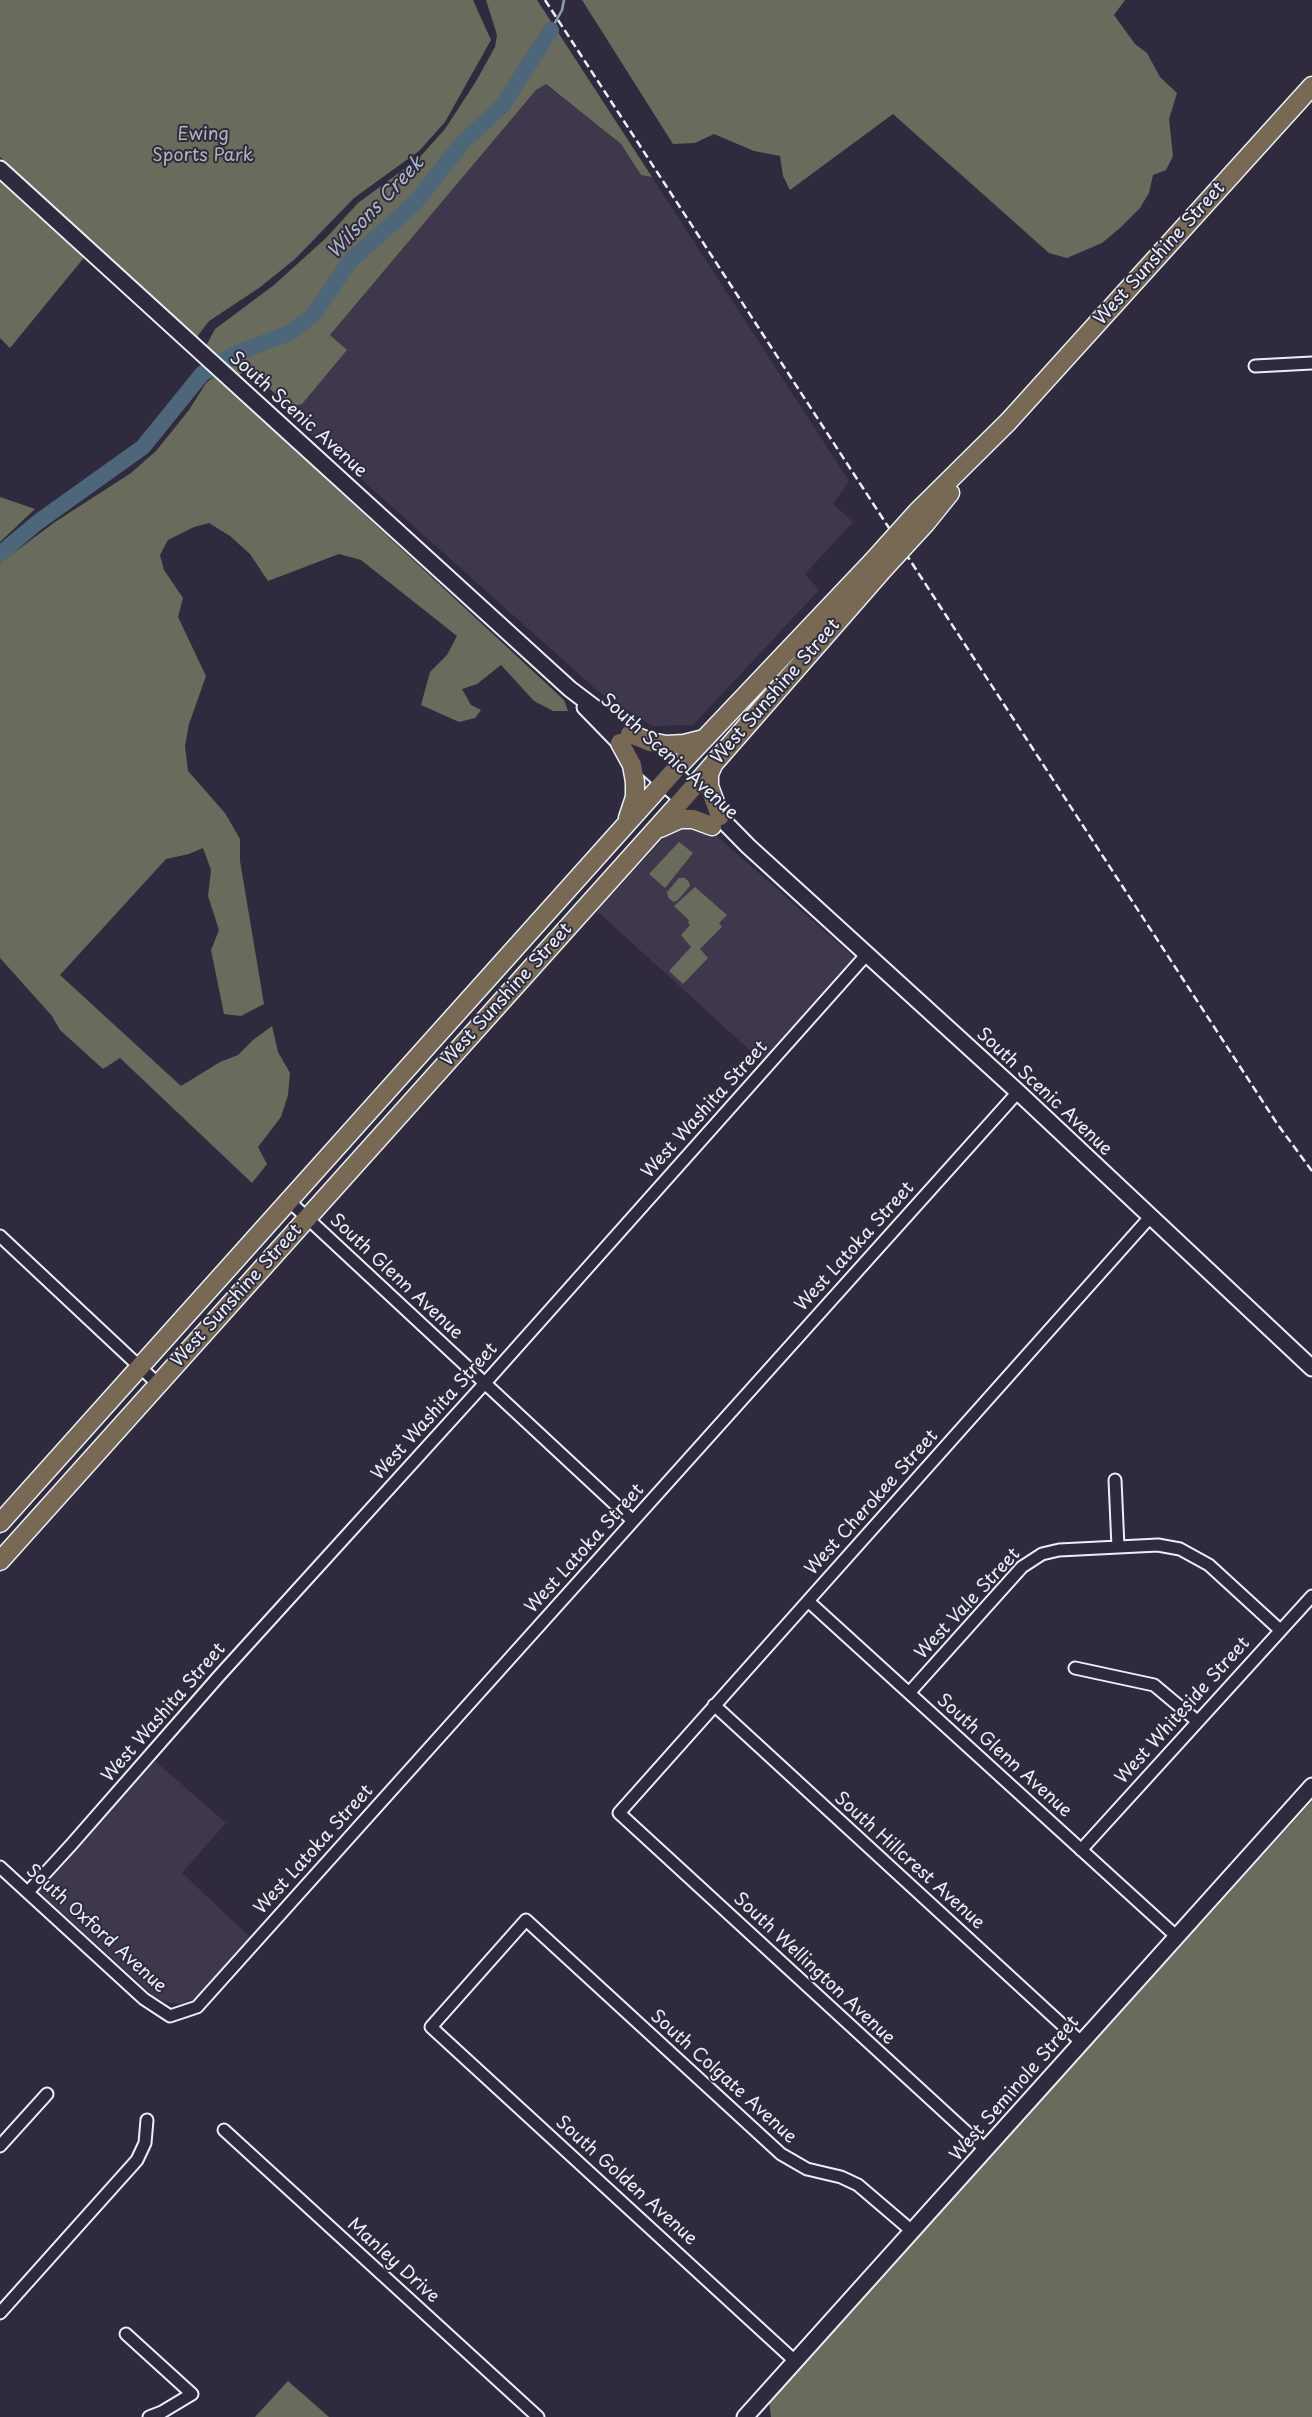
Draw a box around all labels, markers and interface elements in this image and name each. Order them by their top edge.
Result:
park label: Ewing Sports Park [152,124,254,166]
water label: Wilsons Creek [323,152,429,264]
street label: West Sunshine Street [1090,178,1230,330]
street label: South Scenic Avenue [225,348,371,482]
street label: West Sunshine Street [707,615,845,769]
street label: South Scenic Avenue [596,690,742,824]
street label: West Sunshine Street [437,919,577,1071]
street label: South Scenic Avenue [972,1024,1116,1160]
street label: West Washita Street [638,1037,772,1183]
street label: West Latoka Street [791,1178,919,1316]
street label: South Glenn Avenue [325,1210,467,1344]
street label: West Sunshine Street [167,1220,307,1372]
street label: West Washita Street [368,1339,502,1485]
street label: West Cherokee Street [801,1426,943,1580]
street label: West Latoka Street [521,1480,649,1618]
street label: West Vale Street [911,1544,1025,1664]
street label: West Whiteside Street [1111,1633,1255,1789]
street label: West Washita Street [98,1639,230,1787]
street label: South Glenn Avenue [932,1690,1076,1822]
street label: West Latoka Street [250,1781,378,1919]
street label: South Hillcrest Avenue [829,1788,989,1934]
street label: South Oxford Avenue [21,1860,171,1998]
street label: South Wellington Avenue [729,1889,899,2049]
street label: South Colgate Avenue [645,2006,801,2148]
street label: West Seminole Street [946,2012,1084,2166]
street label: South Golden Avenue [551,2112,701,2250]
street label: Manley Drive [343,2214,443,2308]

